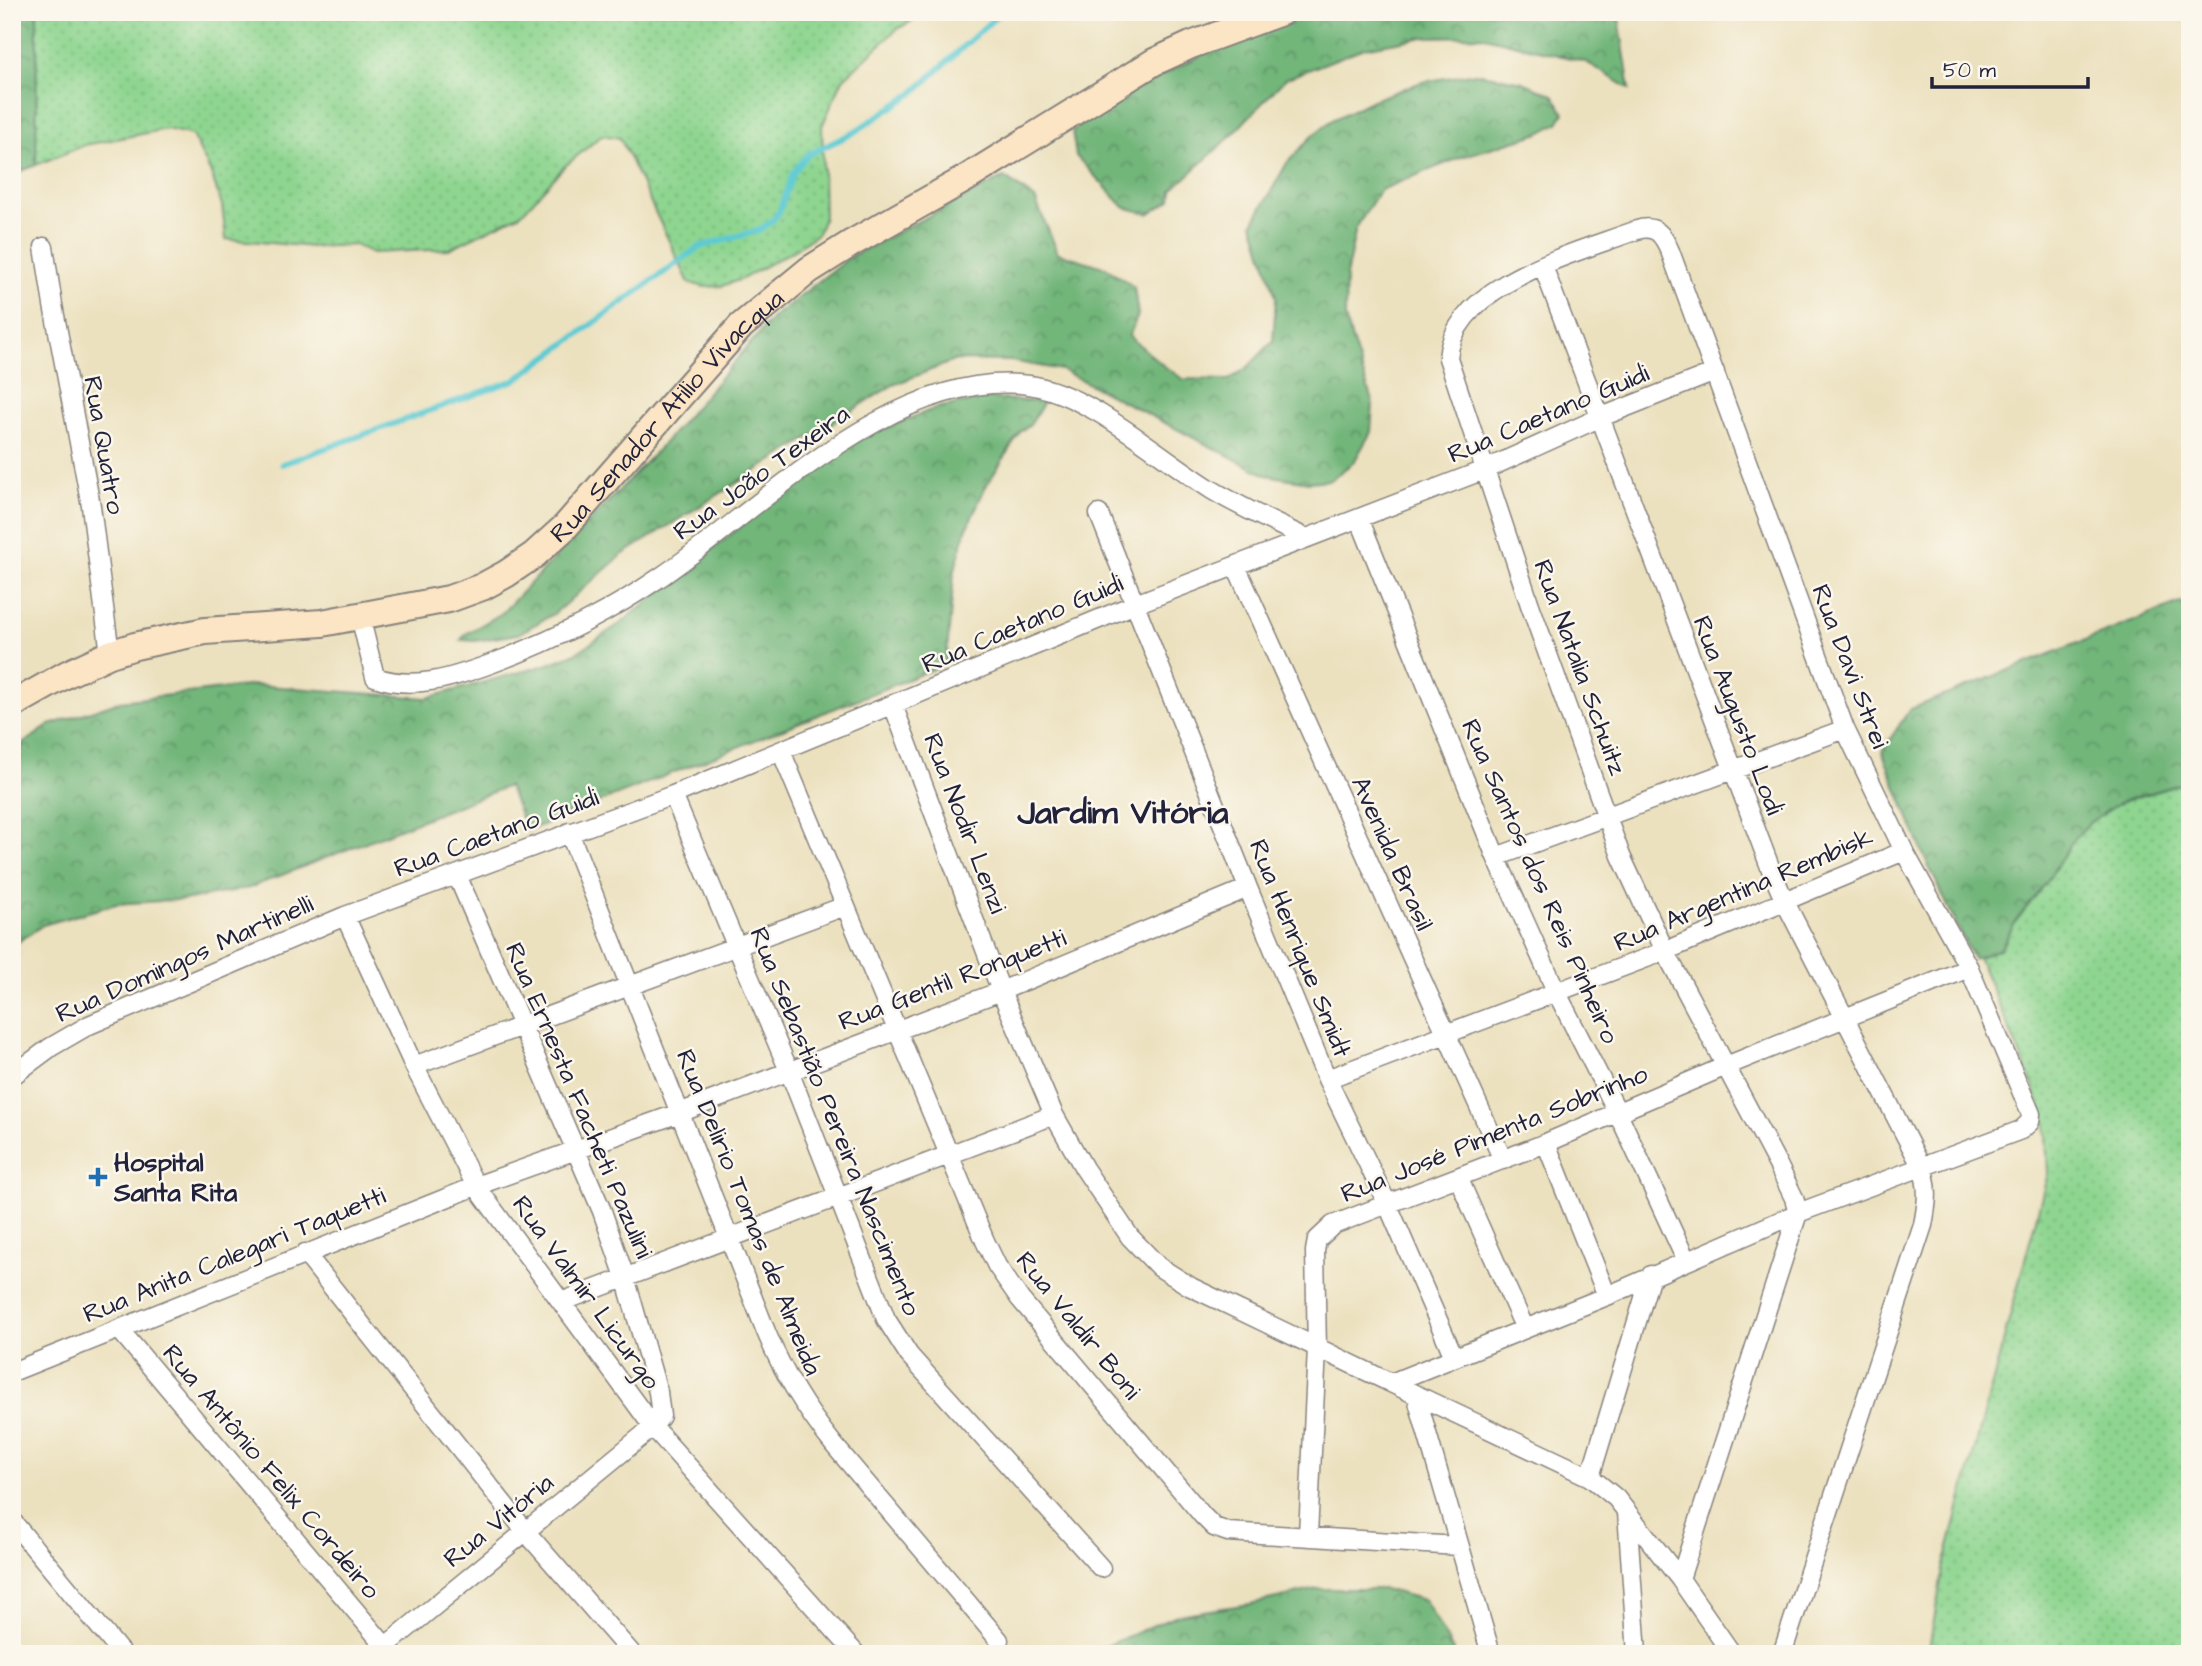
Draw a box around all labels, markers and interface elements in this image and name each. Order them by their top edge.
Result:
scale bar [1932,46,2088,90]
text: 50 m [1943,56,1997,85]
street label: Rua Senador Atilio Vivacqua [542,281,792,551]
street label: Rua Caetano Guidi [1442,355,1655,473]
street label: Rua Quatro [74,373,134,518]
street label: Rua João Texeira [666,396,857,549]
street label: Rua Natalia Schuitz [1524,555,1636,780]
street label: Rua Caetano Guidi [916,565,1129,683]
street label: Rua Davi Strei [1802,579,1898,754]
street label: Rua Augusto Lodi [1682,611,1793,821]
street label: Rua Santos dos Reis Pinheiro [1452,713,1628,1050]
street label: Rua Nodir Lenzi [914,728,1016,919]
street label: Avenida Brasil [1342,771,1442,936]
street label: Rua Caetano Guidi [389,779,604,887]
district label: Jardim Vitória [1017,790,1229,836]
street label: Rua Argentina Rembisk [1608,819,1879,963]
street label: Rua Henrique Smidt [1240,834,1360,1063]
street label: Rua Domingos Martinelli [50,886,320,1034]
street label: Rua Gentil Ronquetti [833,920,1071,1040]
street label: Rua Sebastião Pereira Nascimento [740,922,930,1321]
street label: Rua Ernesta Facheti Pazulini [496,937,662,1264]
street label: Rua Delirio Tomas de Almeida [667,1044,831,1381]
street label: Rua José Pimenta Sobrinho [1336,1056,1654,1212]
place label: Hospital Santa Rita [113,1145,238,1211]
marker: Hospital Santa Rita [88,1167,108,1187]
street label: Rua Anita Calegari Taquetti [78,1178,392,1334]
street label: Rua Valmir Licurgo [502,1188,669,1398]
street label: Rua Valdir Boni [1007,1244,1149,1407]
street label: Rua Antônio Felix Cordeiro [154,1337,389,1607]
street label: Rua Vitória [436,1465,561,1576]

